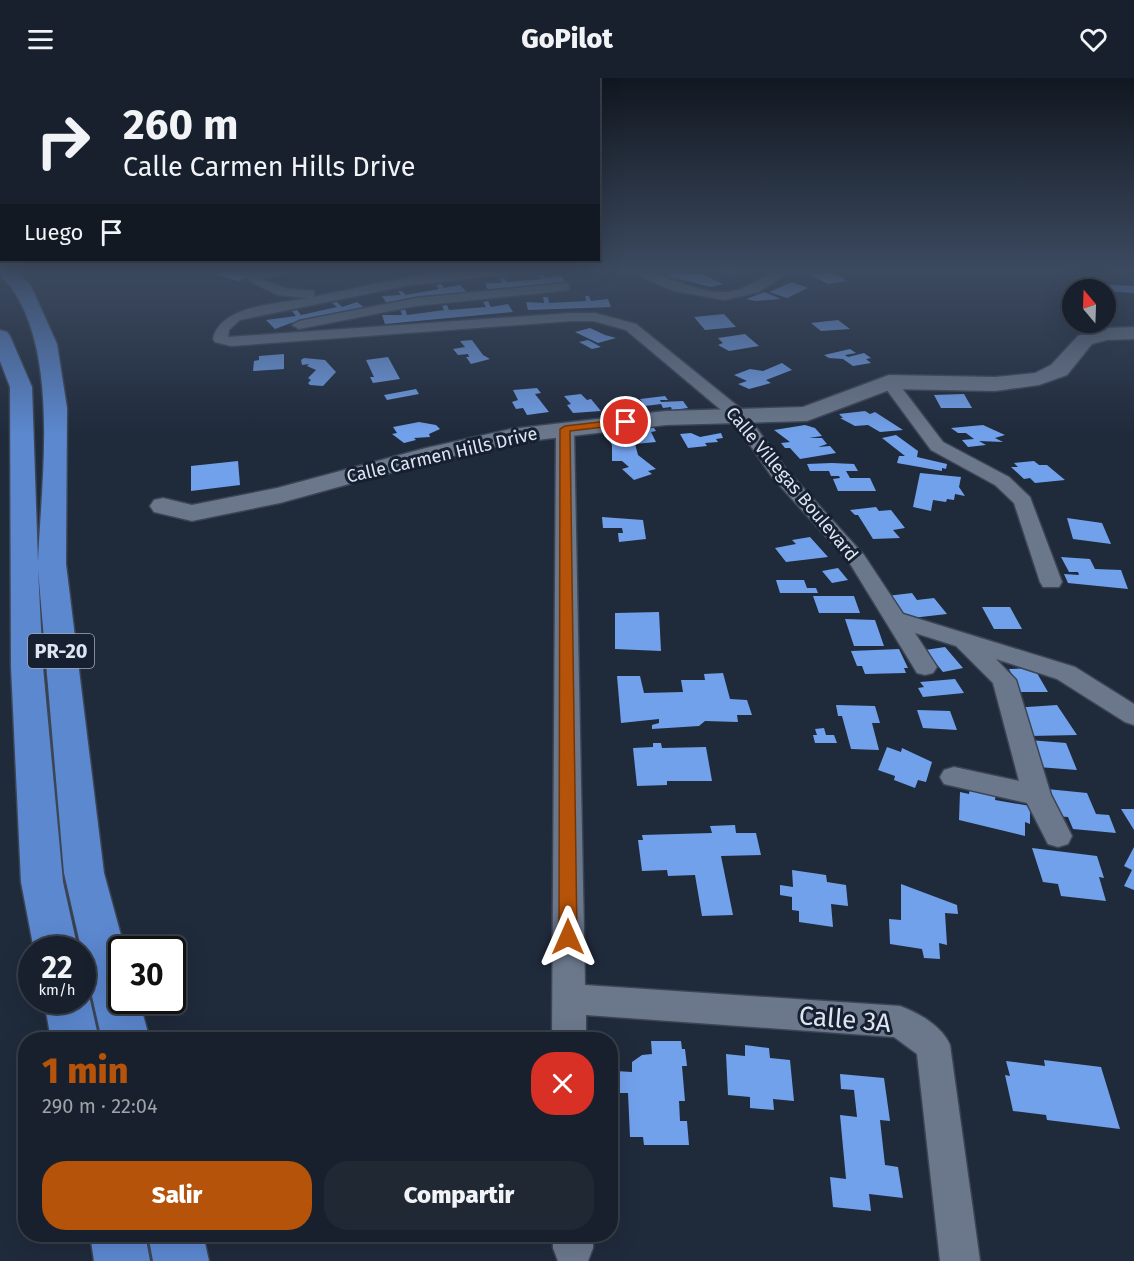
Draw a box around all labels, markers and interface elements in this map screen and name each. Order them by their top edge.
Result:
icon: menu [24,23,57,56]
text: GoPilot [521,23,613,55]
icon: heart [1077,23,1110,56]
text: 260 m [123,100,238,150]
icon: right [24,102,102,180]
text: Calle Carmen Hills Drive [123,151,416,183]
icon: arrive [95,216,128,249]
text: Luego [24,219,83,246]
north arrow [1062,279,1116,333]
map controls [1062,279,1116,333]
pin [600,396,651,447]
street label: Calle Villegas Boulevard [721,403,863,565]
icon: arrive [609,405,642,438]
street label: Calle Carmen Hills Drive [345,422,539,488]
road number: PR-20 [28,634,94,668]
position arrow [536,905,600,969]
speed limit sign: 30 [108,936,186,1014]
text: 22 [41,950,73,986]
text: km/h [38,981,76,999]
street label: Calle 3A [798,1000,892,1039]
text: 1 min [42,1049,128,1093]
button: close [531,1052,594,1115]
text: 290 m · 22:04 [42,1094,158,1118]
button: Salir [42,1161,312,1230]
button: Compartir [324,1161,594,1230]

